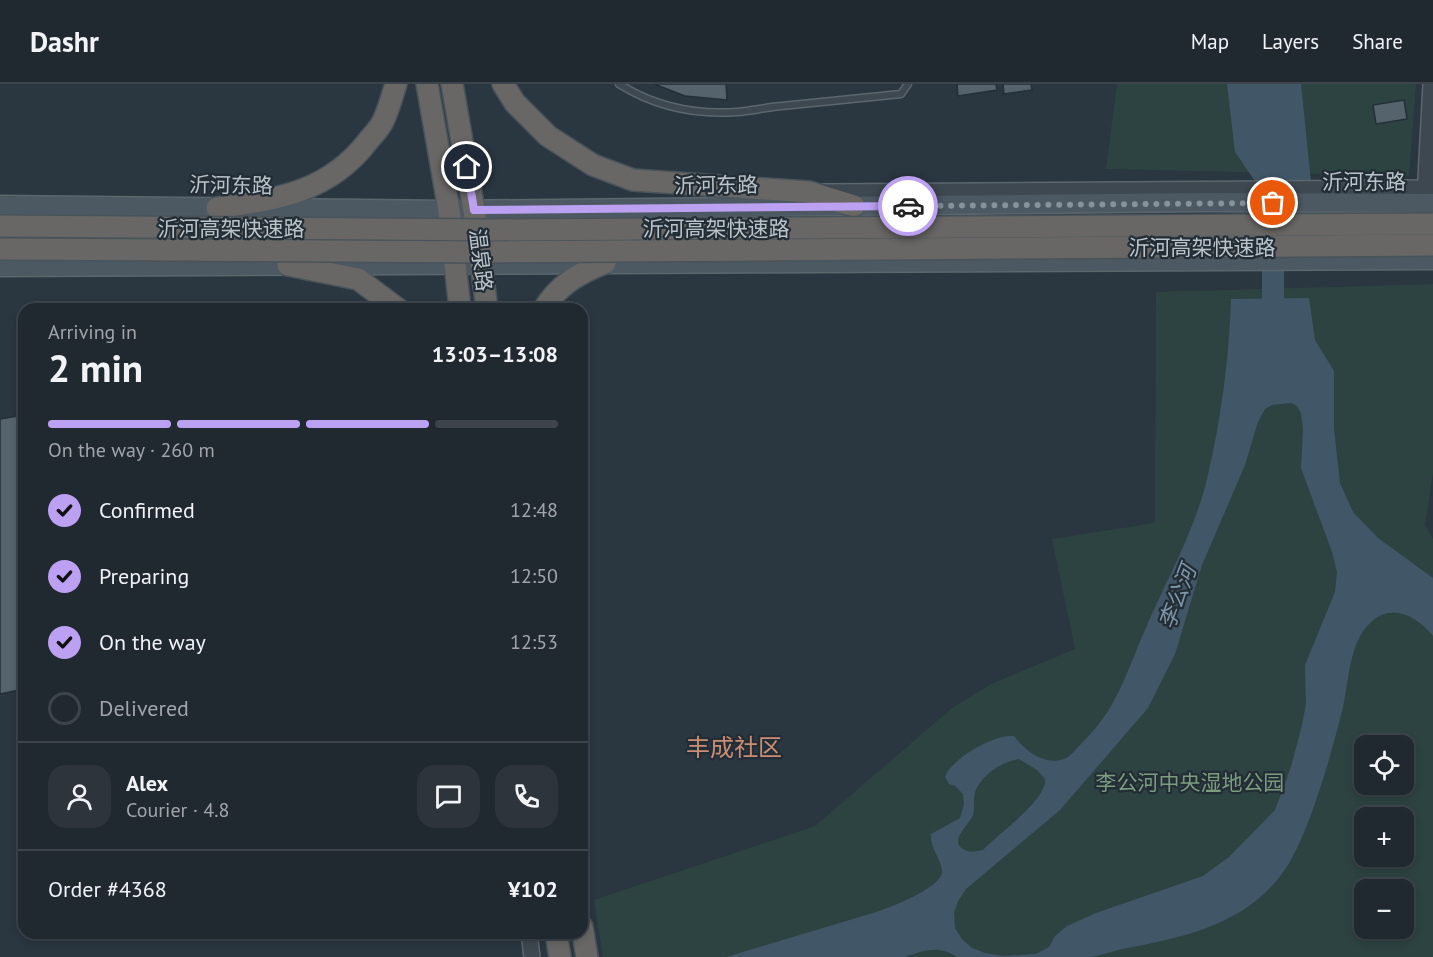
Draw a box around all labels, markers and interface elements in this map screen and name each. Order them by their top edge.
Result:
text: Dashr [30,23,99,60]
text: Map [1191,28,1229,55]
text: Layers [1262,28,1319,55]
text: Share [1352,28,1403,55]
pin [441,141,492,192]
icon: home [450,150,483,183]
street label: 沂河东路 [1322,168,1406,195]
street label: 沂河东路 [189,171,273,199]
street label: 沂河东路 [674,171,758,199]
courier [878,176,938,236]
pin [1247,177,1298,228]
icon: bag [1256,186,1289,219]
icon: car [892,190,925,223]
street label: 沂河高架快速路 [158,215,305,242]
street label: 沂河高架快速路 [643,215,790,242]
street label: 温泉路 [464,227,498,293]
street label: 沂河高架快速路 [1129,234,1276,261]
text: Arriving in [48,319,137,345]
text: 13:03–13:08 [432,340,558,368]
text: 2 min [48,342,143,393]
text: On the way · 260 m [48,437,215,463]
icon: check [48,494,81,527]
text: Confirmed [99,496,195,524]
text: 12:48 [510,497,558,523]
water label: 李公河 [1152,557,1203,633]
icon: check [48,560,81,593]
text: Preparing [99,562,189,590]
text: 12:50 [510,563,558,589]
icon: check [48,626,81,659]
text: On the way [99,628,206,656]
text: 12:53 [510,629,558,655]
text: Delivered [99,694,189,722]
district label: 丰成社区 [686,732,782,763]
map controls [1354,735,1414,939]
button: locate [1354,735,1414,795]
button: person [48,765,111,828]
button: chat [417,765,480,828]
button: phone [495,765,558,828]
text: Alex [126,769,168,797]
park label: 李公河中央湿地公园 [1096,769,1285,796]
text: Courier · 4.8 [126,797,229,823]
button: + [1354,807,1414,867]
text: Order #4368 [48,875,167,903]
text: ¥102 [508,875,558,903]
button: − [1354,879,1414,939]

